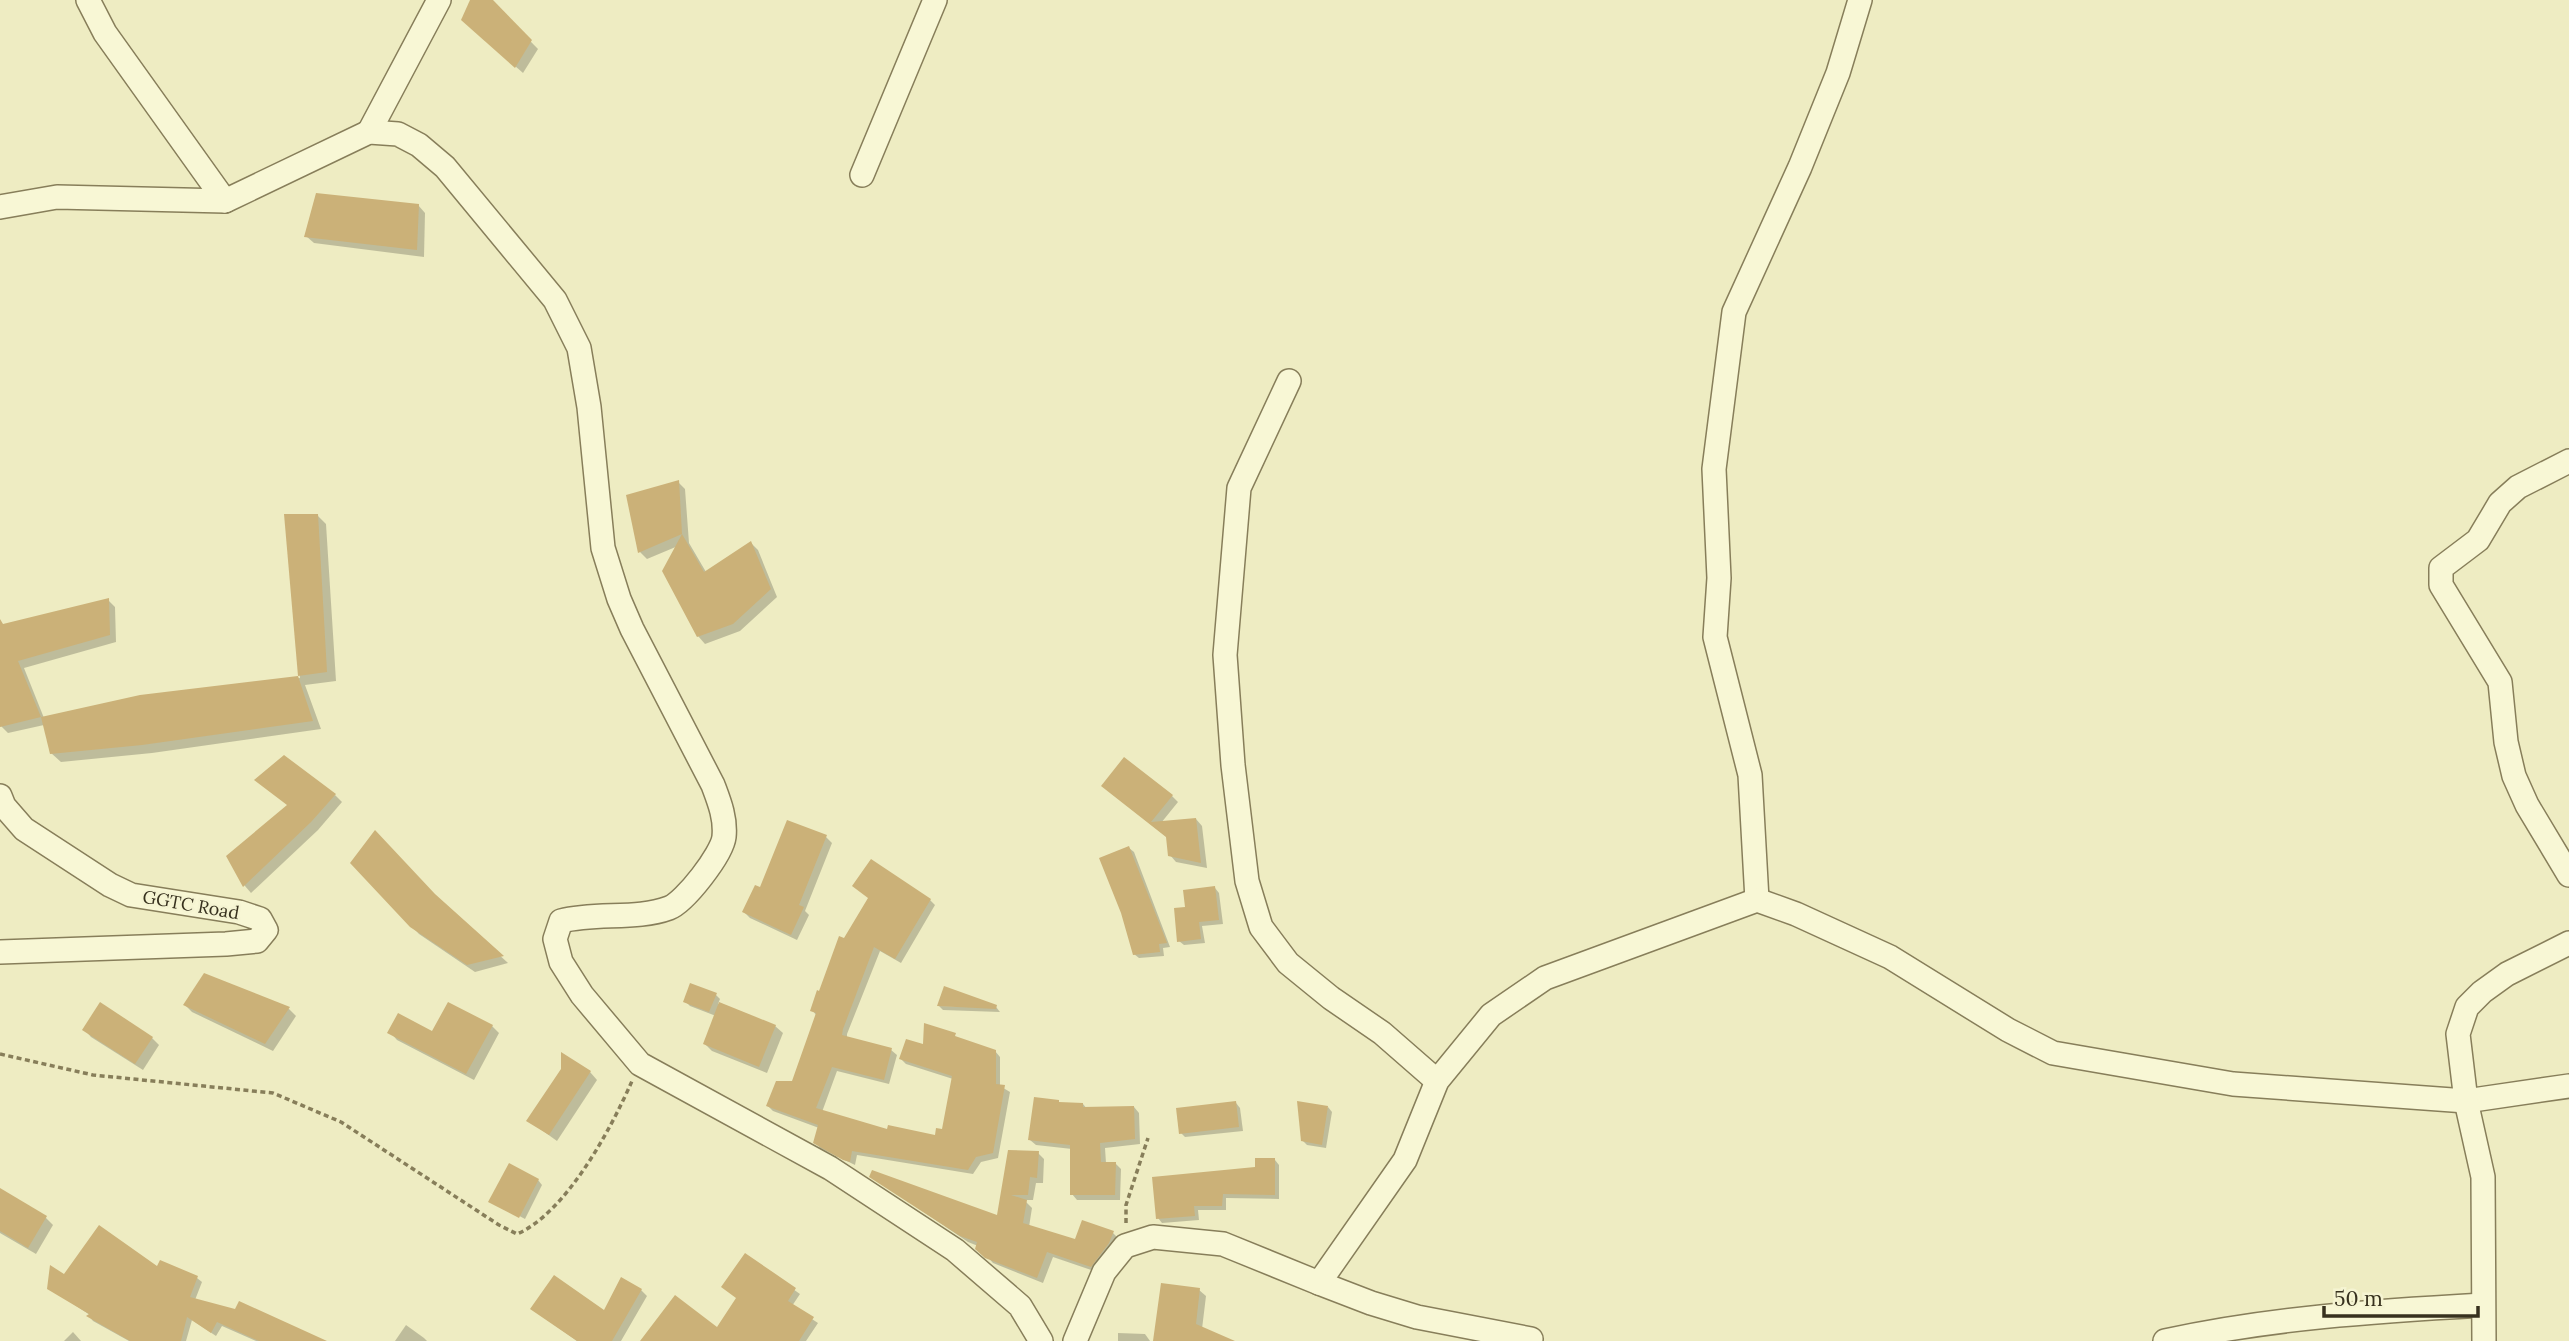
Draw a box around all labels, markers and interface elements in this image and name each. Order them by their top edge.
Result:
street label: GGTC Road [141,885,241,924]
scale bar [2324,1274,2478,1318]
text: 50 m [2334,1285,2383,1312]

